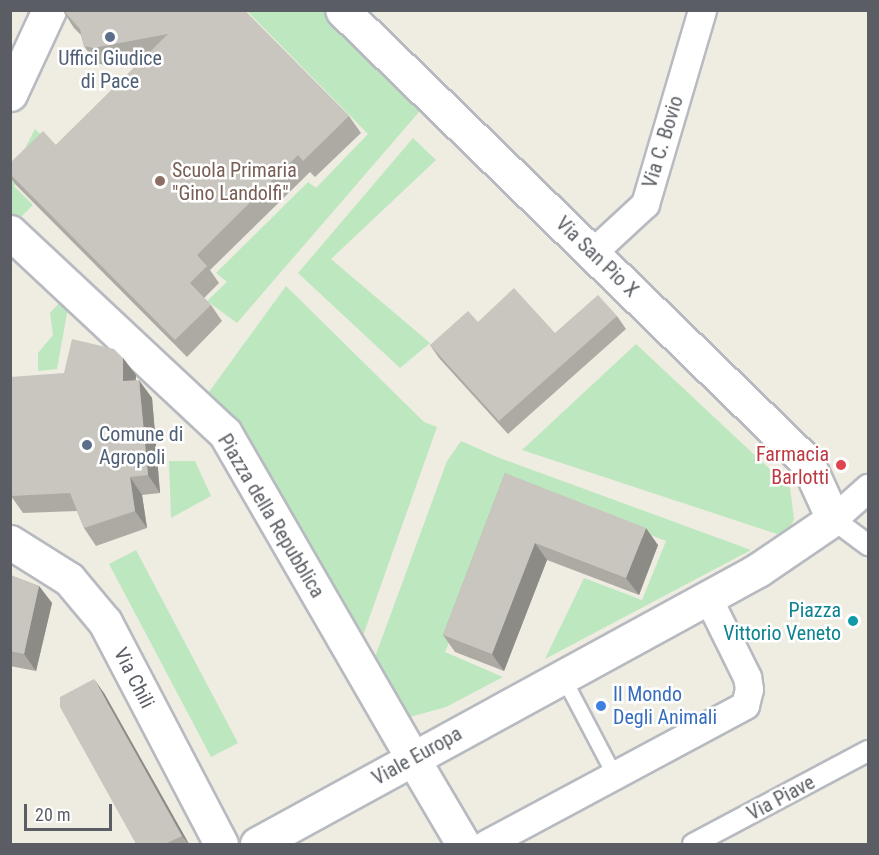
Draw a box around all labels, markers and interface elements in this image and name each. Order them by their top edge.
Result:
marker: Uffici Giudice di Pace [103,30,117,44]
place label: Uffici Giudice di Pace [58,47,162,94]
street label: Via C. Bovio [638,93,688,191]
place label: Scuola Primaria "Gino Landolfi" [172,158,297,205]
marker: Scuola Primaria "Gino Landolfi" [153,174,167,188]
street label: Via San Pio X [551,212,643,302]
place label: Comune di Agropoli [99,422,183,469]
street label: Piazza della Repubblica [213,430,329,602]
marker: Comune di Agropoli [80,438,94,452]
place label: Farmacia Barlotti [756,442,829,489]
marker: Farmacia Barlotti [834,458,848,472]
place label: Piazza Vittorio Veneto [723,598,841,645]
marker: Piazza Vittorio Veneto [846,614,860,628]
street label: Via Chili [109,644,159,712]
place label: Il Mondo Degli Animali [613,682,717,729]
marker: Il Mondo Degli Animali [594,699,608,713]
street label: Viale Europa [368,722,466,790]
street label: Via Piave [743,770,819,826]
scale bar [27,792,116,830]
text: 20 m [35,804,70,825]

